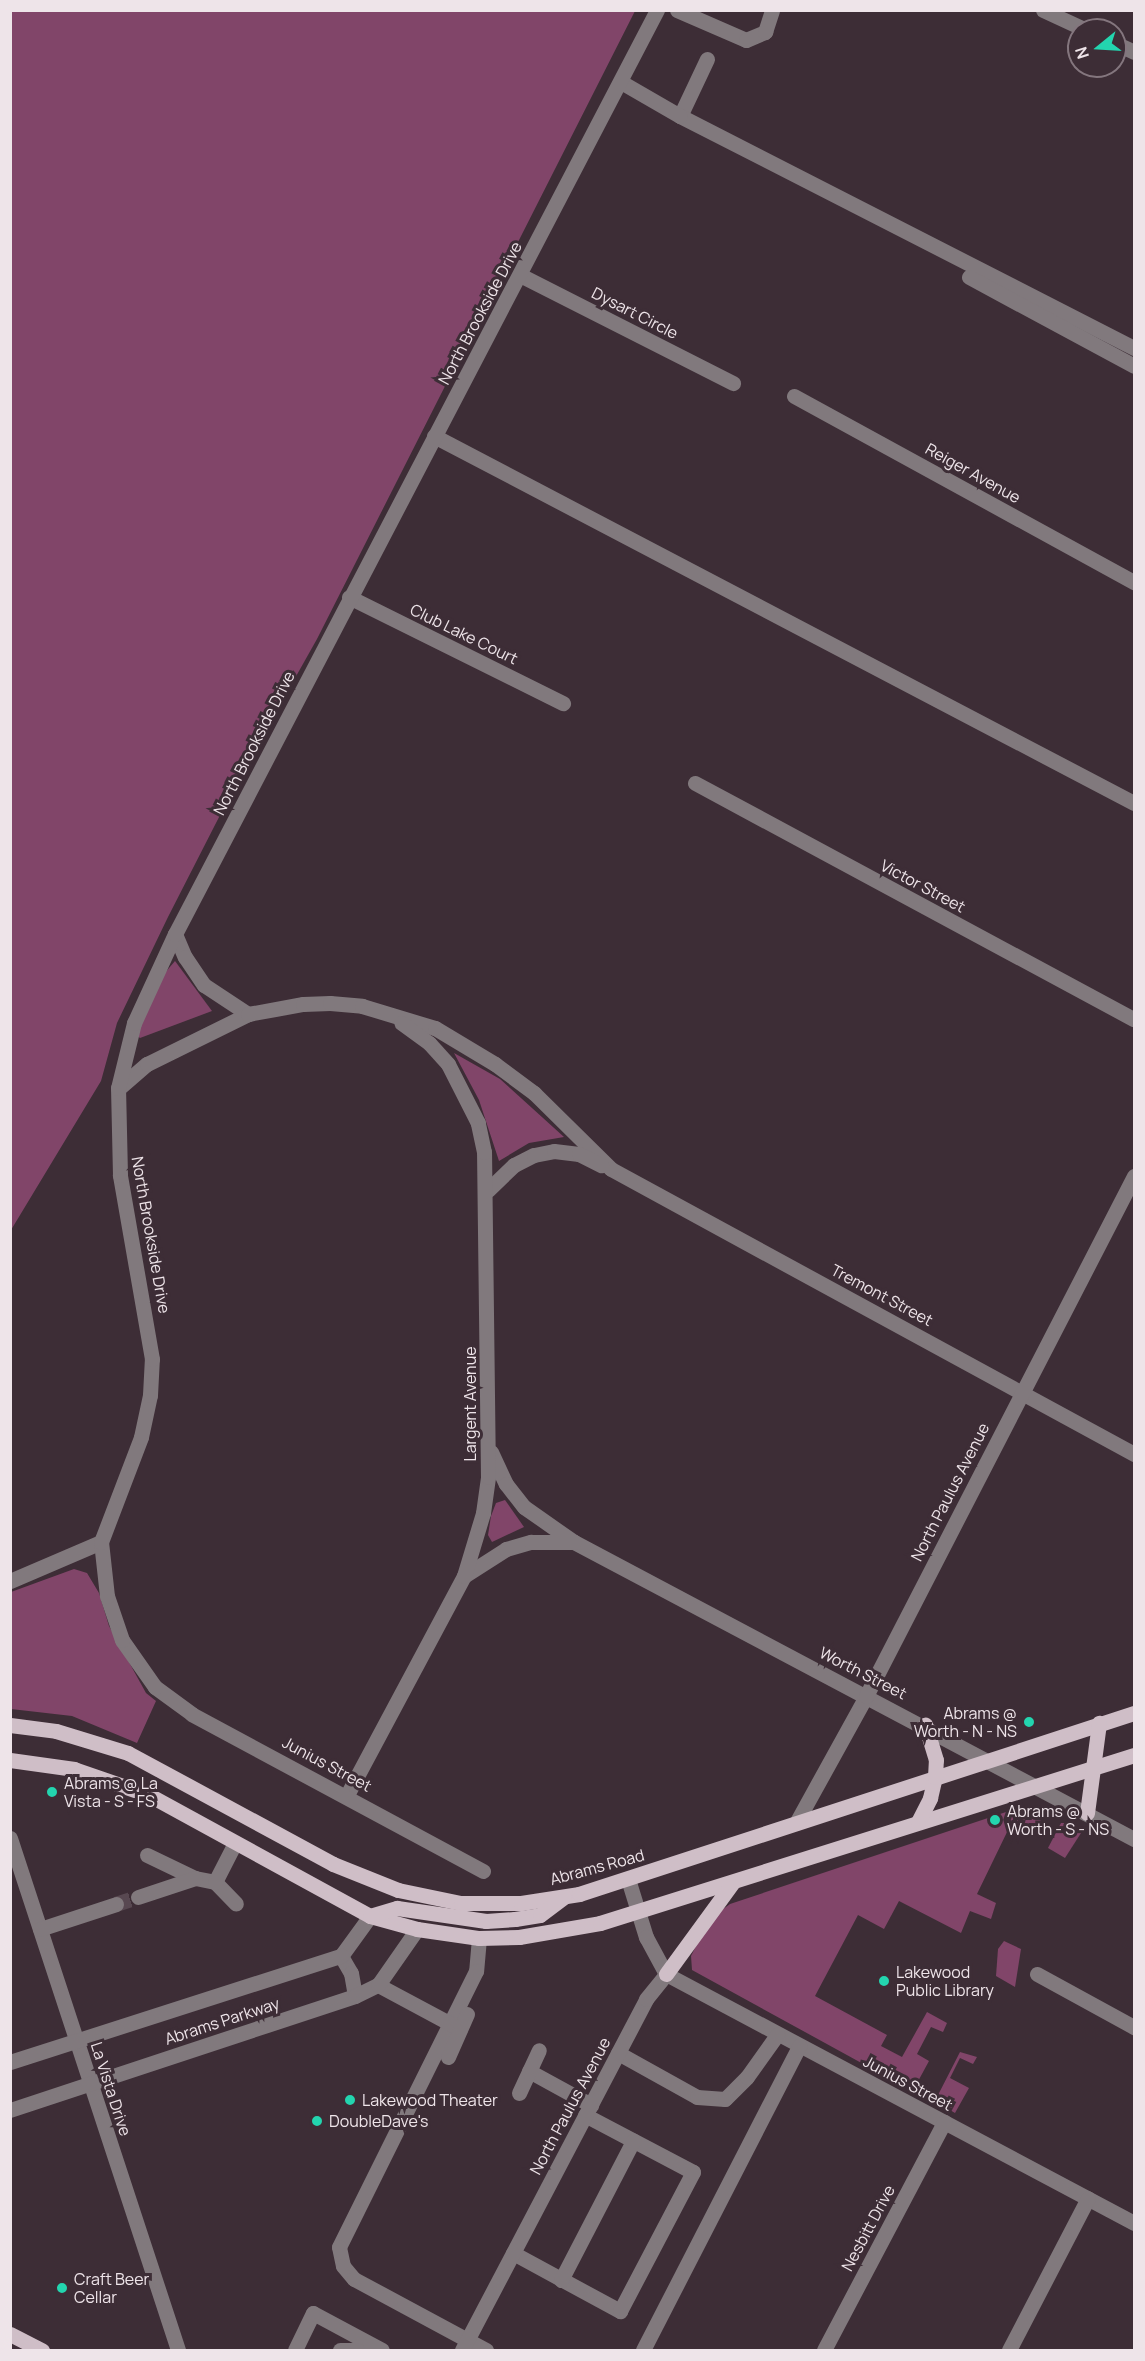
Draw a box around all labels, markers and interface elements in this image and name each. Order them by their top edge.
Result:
north arrow [1067,18,1127,78]
text: N [1070,44,1094,62]
street label: North Brookside Drive [434,238,526,388]
street label: Dysart Circle [589,283,681,343]
street label: Reiger Avenue [922,439,1024,507]
street label: Club Lake Court [407,600,521,668]
street label: North Brookside Drive [209,668,299,818]
street label: Victor Street [877,856,969,916]
street label: North Brookside Drive [128,1155,174,1315]
street label: Tremont Street [828,1260,936,1330]
street label: Largent Avenue [460,1347,480,1461]
street label: North Paulus Avenue [907,1420,993,1564]
street label: Worth Street [816,1643,910,1703]
place label: Abrams @ Worth - N - NS [914,1703,1017,1741]
marker: Abrams @ Worth - N - NS [1022,1715,1036,1729]
street label: Junius Street [279,1732,375,1796]
place label: Abrams @ La Vista - S - FS [64,1773,158,1811]
marker: Abrams @ La Vista - S - FS [45,1785,59,1799]
place label: Abrams @ Worth - S - NS [1007,1801,1109,1839]
marker: Abrams @ Worth - S - NS [988,1813,1002,1827]
street label: Abrams Road [548,1845,646,1889]
place label: Lakewood Public Library [896,1962,994,2000]
marker: Lakewood Public Library [877,1974,891,1988]
street label: Abrams Parkway [162,1993,282,2049]
street label: North Paulus Avenue [526,2034,614,2178]
street label: La Vista Drive [87,2040,135,2138]
street label: Junius Street [860,2051,956,2115]
place label: Lakewood Theater [362,2090,498,2110]
marker: Lakewood Theater [343,2093,357,2107]
place label: DoubleDave's [329,2111,428,2131]
marker: DoubleDave's [310,2114,324,2128]
street label: Nesbitt Drive [837,2182,899,2274]
place label: Craft Beer Cellar [74,2269,149,2307]
marker: Craft Beer Cellar [55,2281,69,2295]

